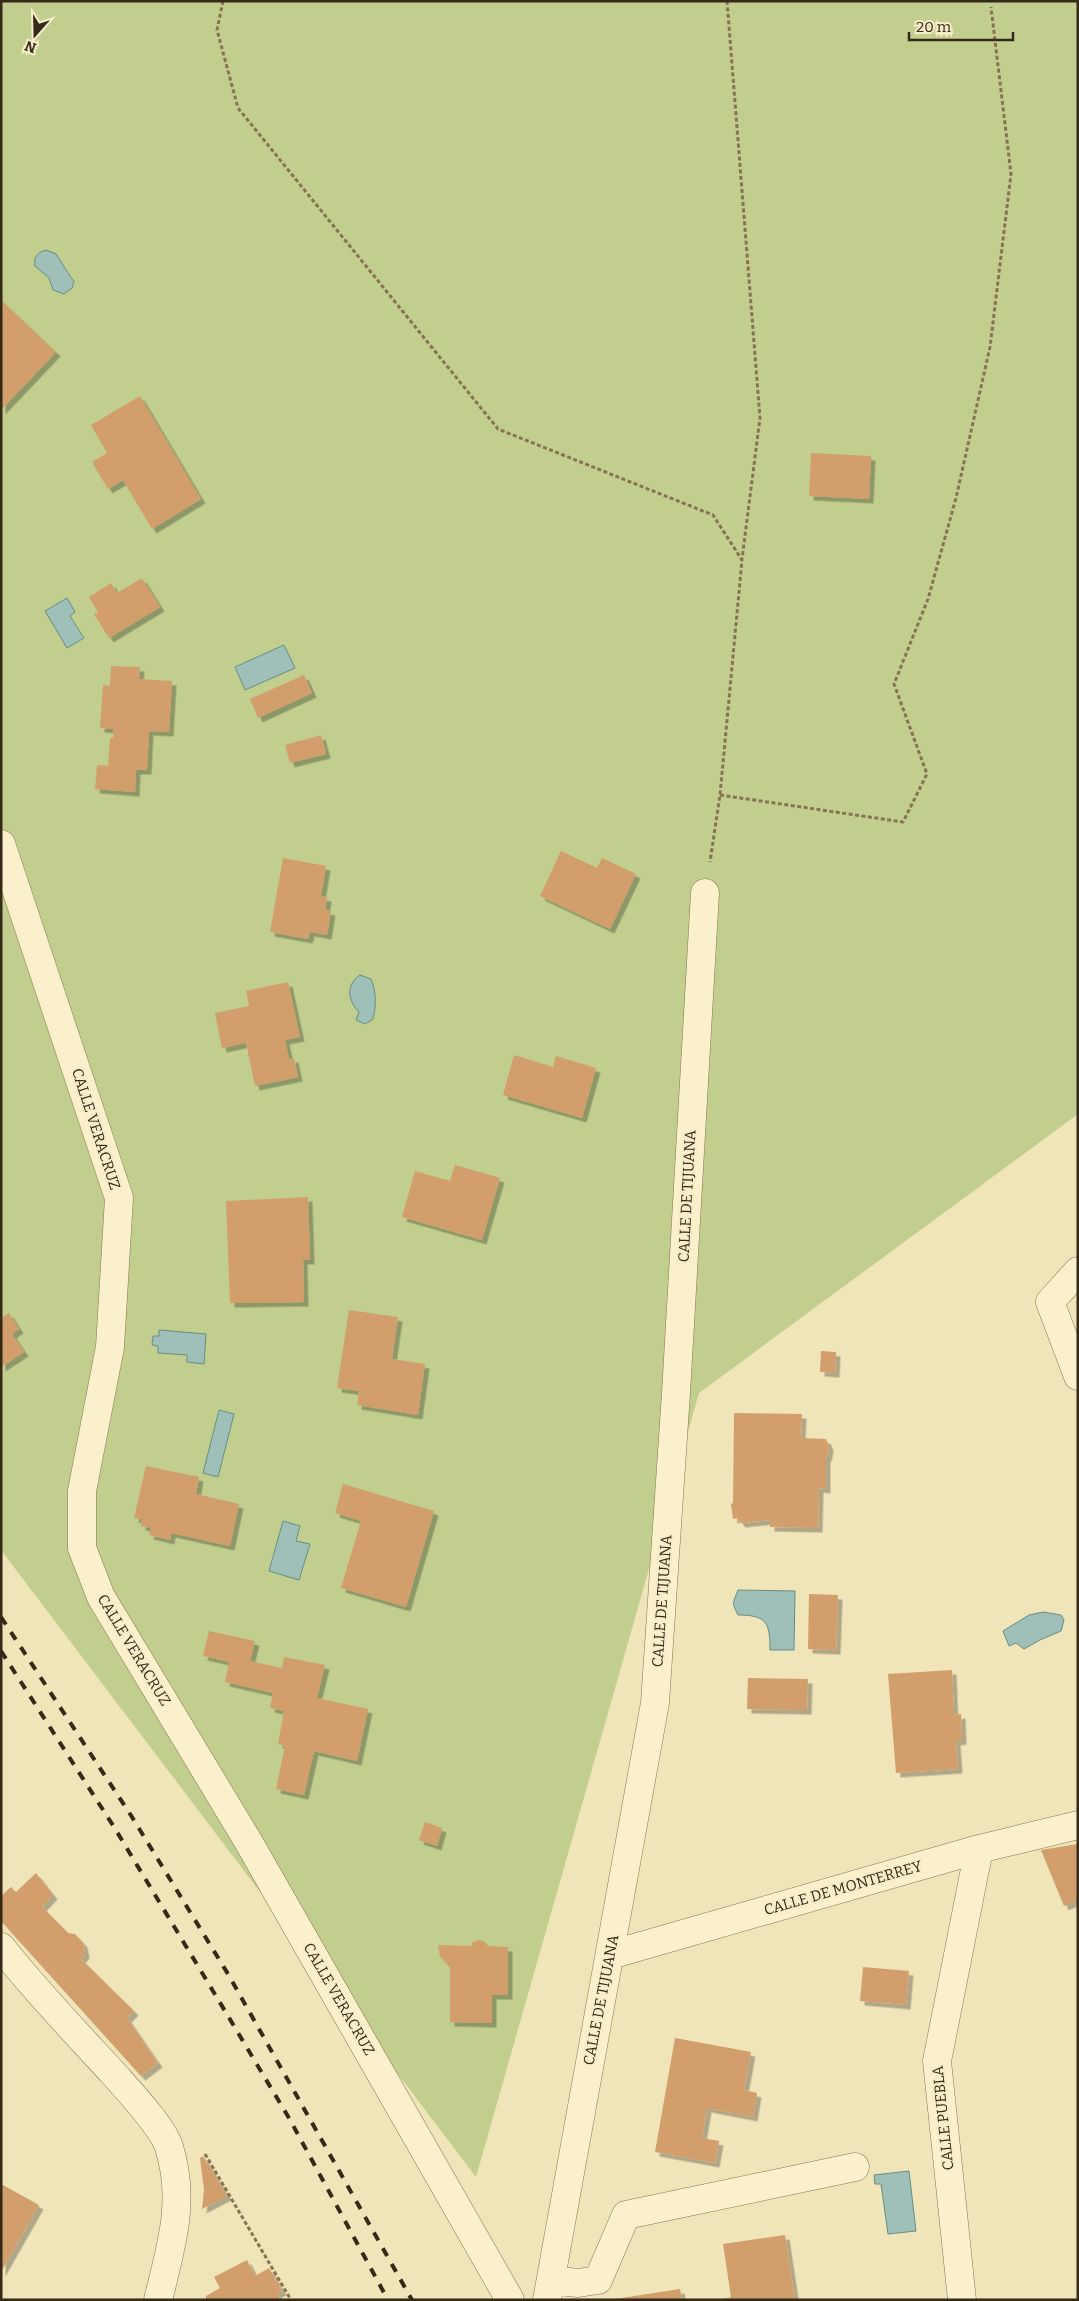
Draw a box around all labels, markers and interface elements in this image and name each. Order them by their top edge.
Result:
north arrow [10,10,60,60]
scale bar [909,10,1013,42]
text: 20 m [916,18,952,36]
text: N [23,37,39,57]
street label: CALLE VERACRUZ [68,1066,124,1192]
street label: CALLE DE TIJUANA [675,1129,699,1263]
street label: CALLE DE TIJUANA [648,1534,676,1668]
street label: CALLE VERACRUZ [94,1591,174,1709]
street label: CALLE DE MONTERREY [762,1857,924,1919]
street label: CALLE DE TIJUANA [580,1933,623,2067]
street label: CALLE VERACRUZ [299,1940,379,2058]
street label: CALLE PUEBLA [929,2064,957,2171]

